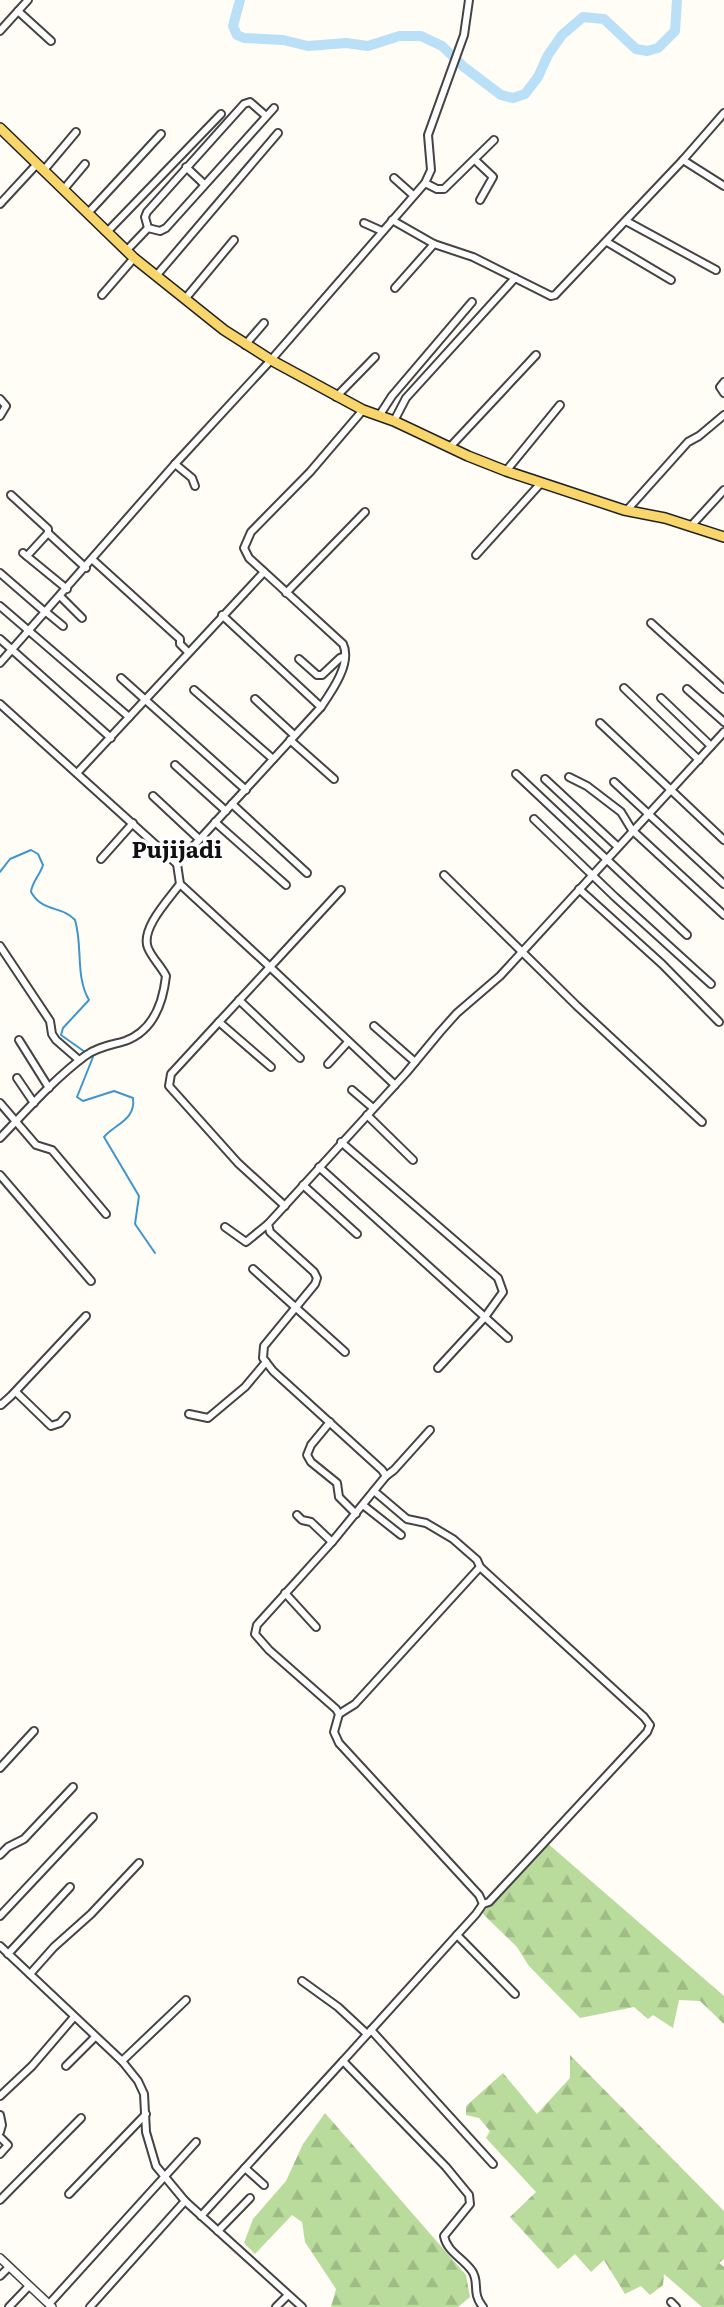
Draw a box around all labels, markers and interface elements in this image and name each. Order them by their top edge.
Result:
district label: Pujijadi [131,831,223,865]

